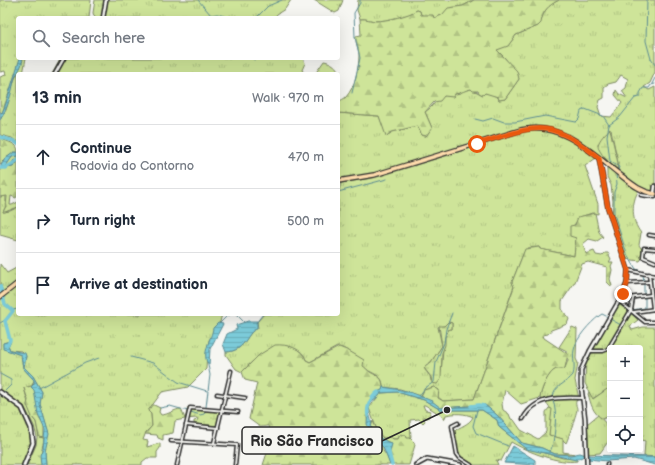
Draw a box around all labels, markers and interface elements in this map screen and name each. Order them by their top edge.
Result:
search box [16,16,340,60]
icon: search [30,27,52,49]
text: Search here [62,29,145,48]
text: 13 min [32,88,82,108]
text: Walk · 970 m [252,90,324,106]
route start [468,135,486,153]
text: Continue [70,139,132,158]
icon: ahead [32,146,54,168]
text: 470 m [288,149,324,165]
text: Rodovia do Contorno [70,158,194,174]
icon: right [32,210,54,232]
text: Turn right [70,211,135,230]
text: 500 m [287,213,324,229]
icon: arrive [32,274,54,296]
text: Arrive at destination [70,275,208,294]
route end [614,285,632,303]
map controls [607,345,643,453]
button: + [607,345,643,381]
button: − [607,381,643,417]
button: locate [607,417,643,453]
callout: Rio São Francisco [242,427,382,454]
text: Rio São Francisco [250,432,374,451]

